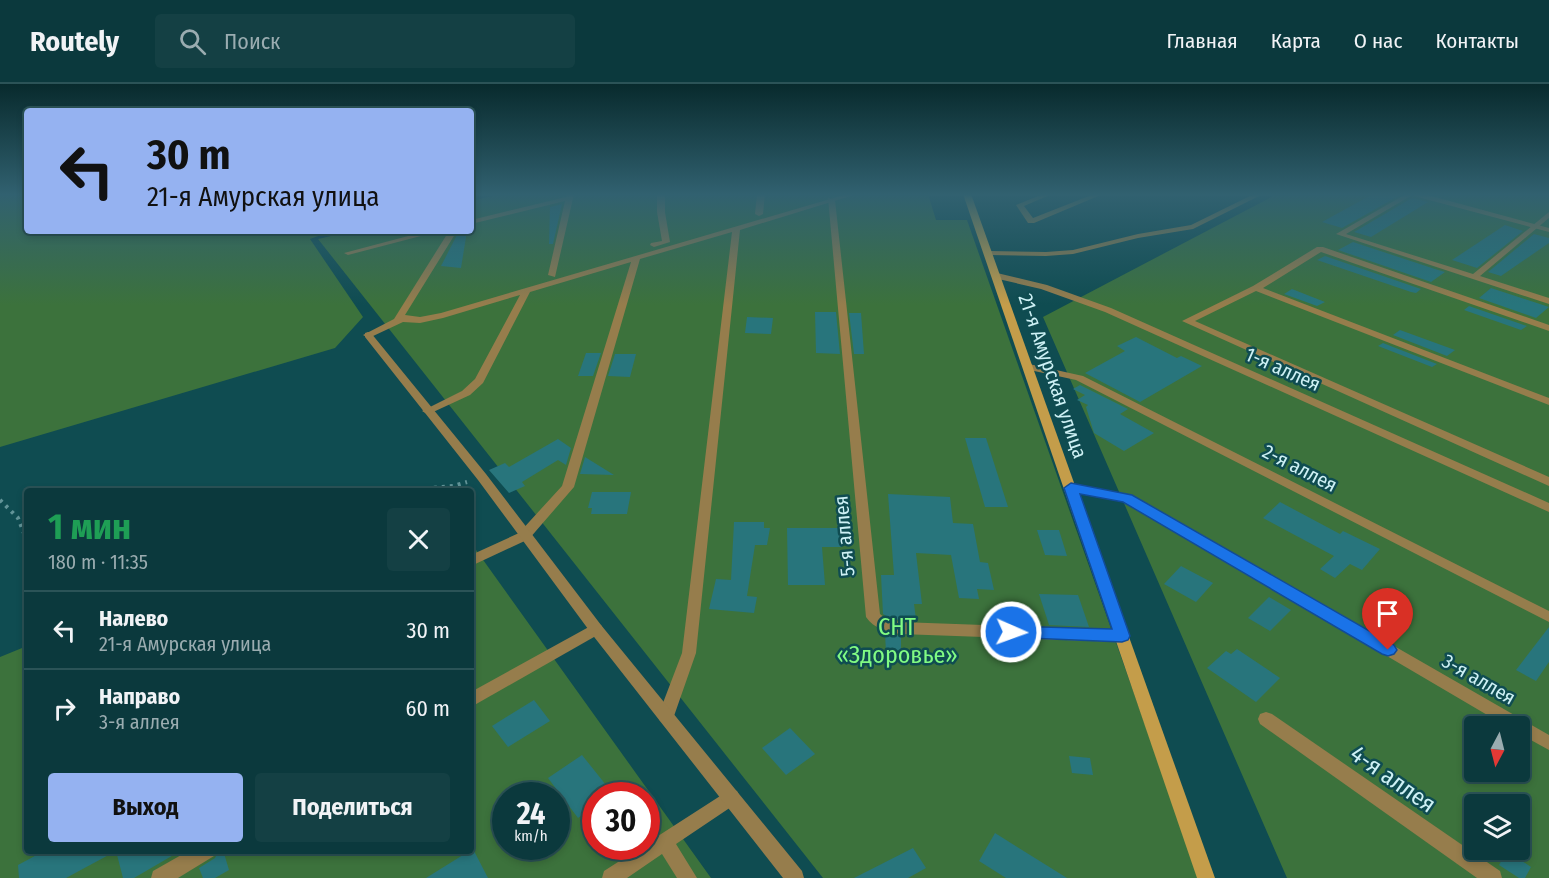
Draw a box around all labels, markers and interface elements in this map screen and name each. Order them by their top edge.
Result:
search box [155,14,575,68]
text: Routely [30,25,119,58]
icon: search [176,25,209,58]
text: Поиск [224,28,280,55]
text: Главная [1167,28,1238,54]
text: Карта [1271,28,1321,54]
text: О нас [1354,28,1402,54]
text: Контакты [1435,28,1519,54]
text: 30 m [147,130,231,180]
icon: left [48,132,126,210]
text: 21-я Амурская улица [147,181,380,213]
street label: 21-я Амурская улица [1014,291,1092,461]
street label: 1-я аллея [1242,342,1324,396]
street label: 2-я аллея [1259,439,1341,497]
street label: 5-я аллея [829,495,859,577]
text: 1 мин [48,505,131,549]
button: close [387,508,450,571]
text: 180 m · 11:35 [48,550,148,574]
pin [1362,588,1413,650]
icon: arrive [1371,597,1404,630]
position arrow [979,600,1043,664]
text: Налево [99,605,168,632]
park label: СНТ «Здоровье» [836,613,958,669]
icon: left [48,614,81,647]
text: 30 m [407,617,450,644]
text: 21-я Амурская улица [99,632,271,656]
street label: 3-я аллея [1438,648,1520,710]
text: Направо [99,683,180,710]
icon: right [48,692,81,725]
text: 60 m [406,695,450,722]
text: 3-я аллея [99,710,180,734]
north arrow [1464,716,1530,782]
map controls [1464,716,1530,860]
street label: 4-я аллея [1345,740,1441,818]
button: Выход [48,773,243,842]
button: Поделиться [255,773,450,842]
speed limit sign: 30 [582,782,660,860]
button: layers [1464,794,1530,860]
text: 24 [517,796,545,832]
text: km/h [514,827,548,845]

